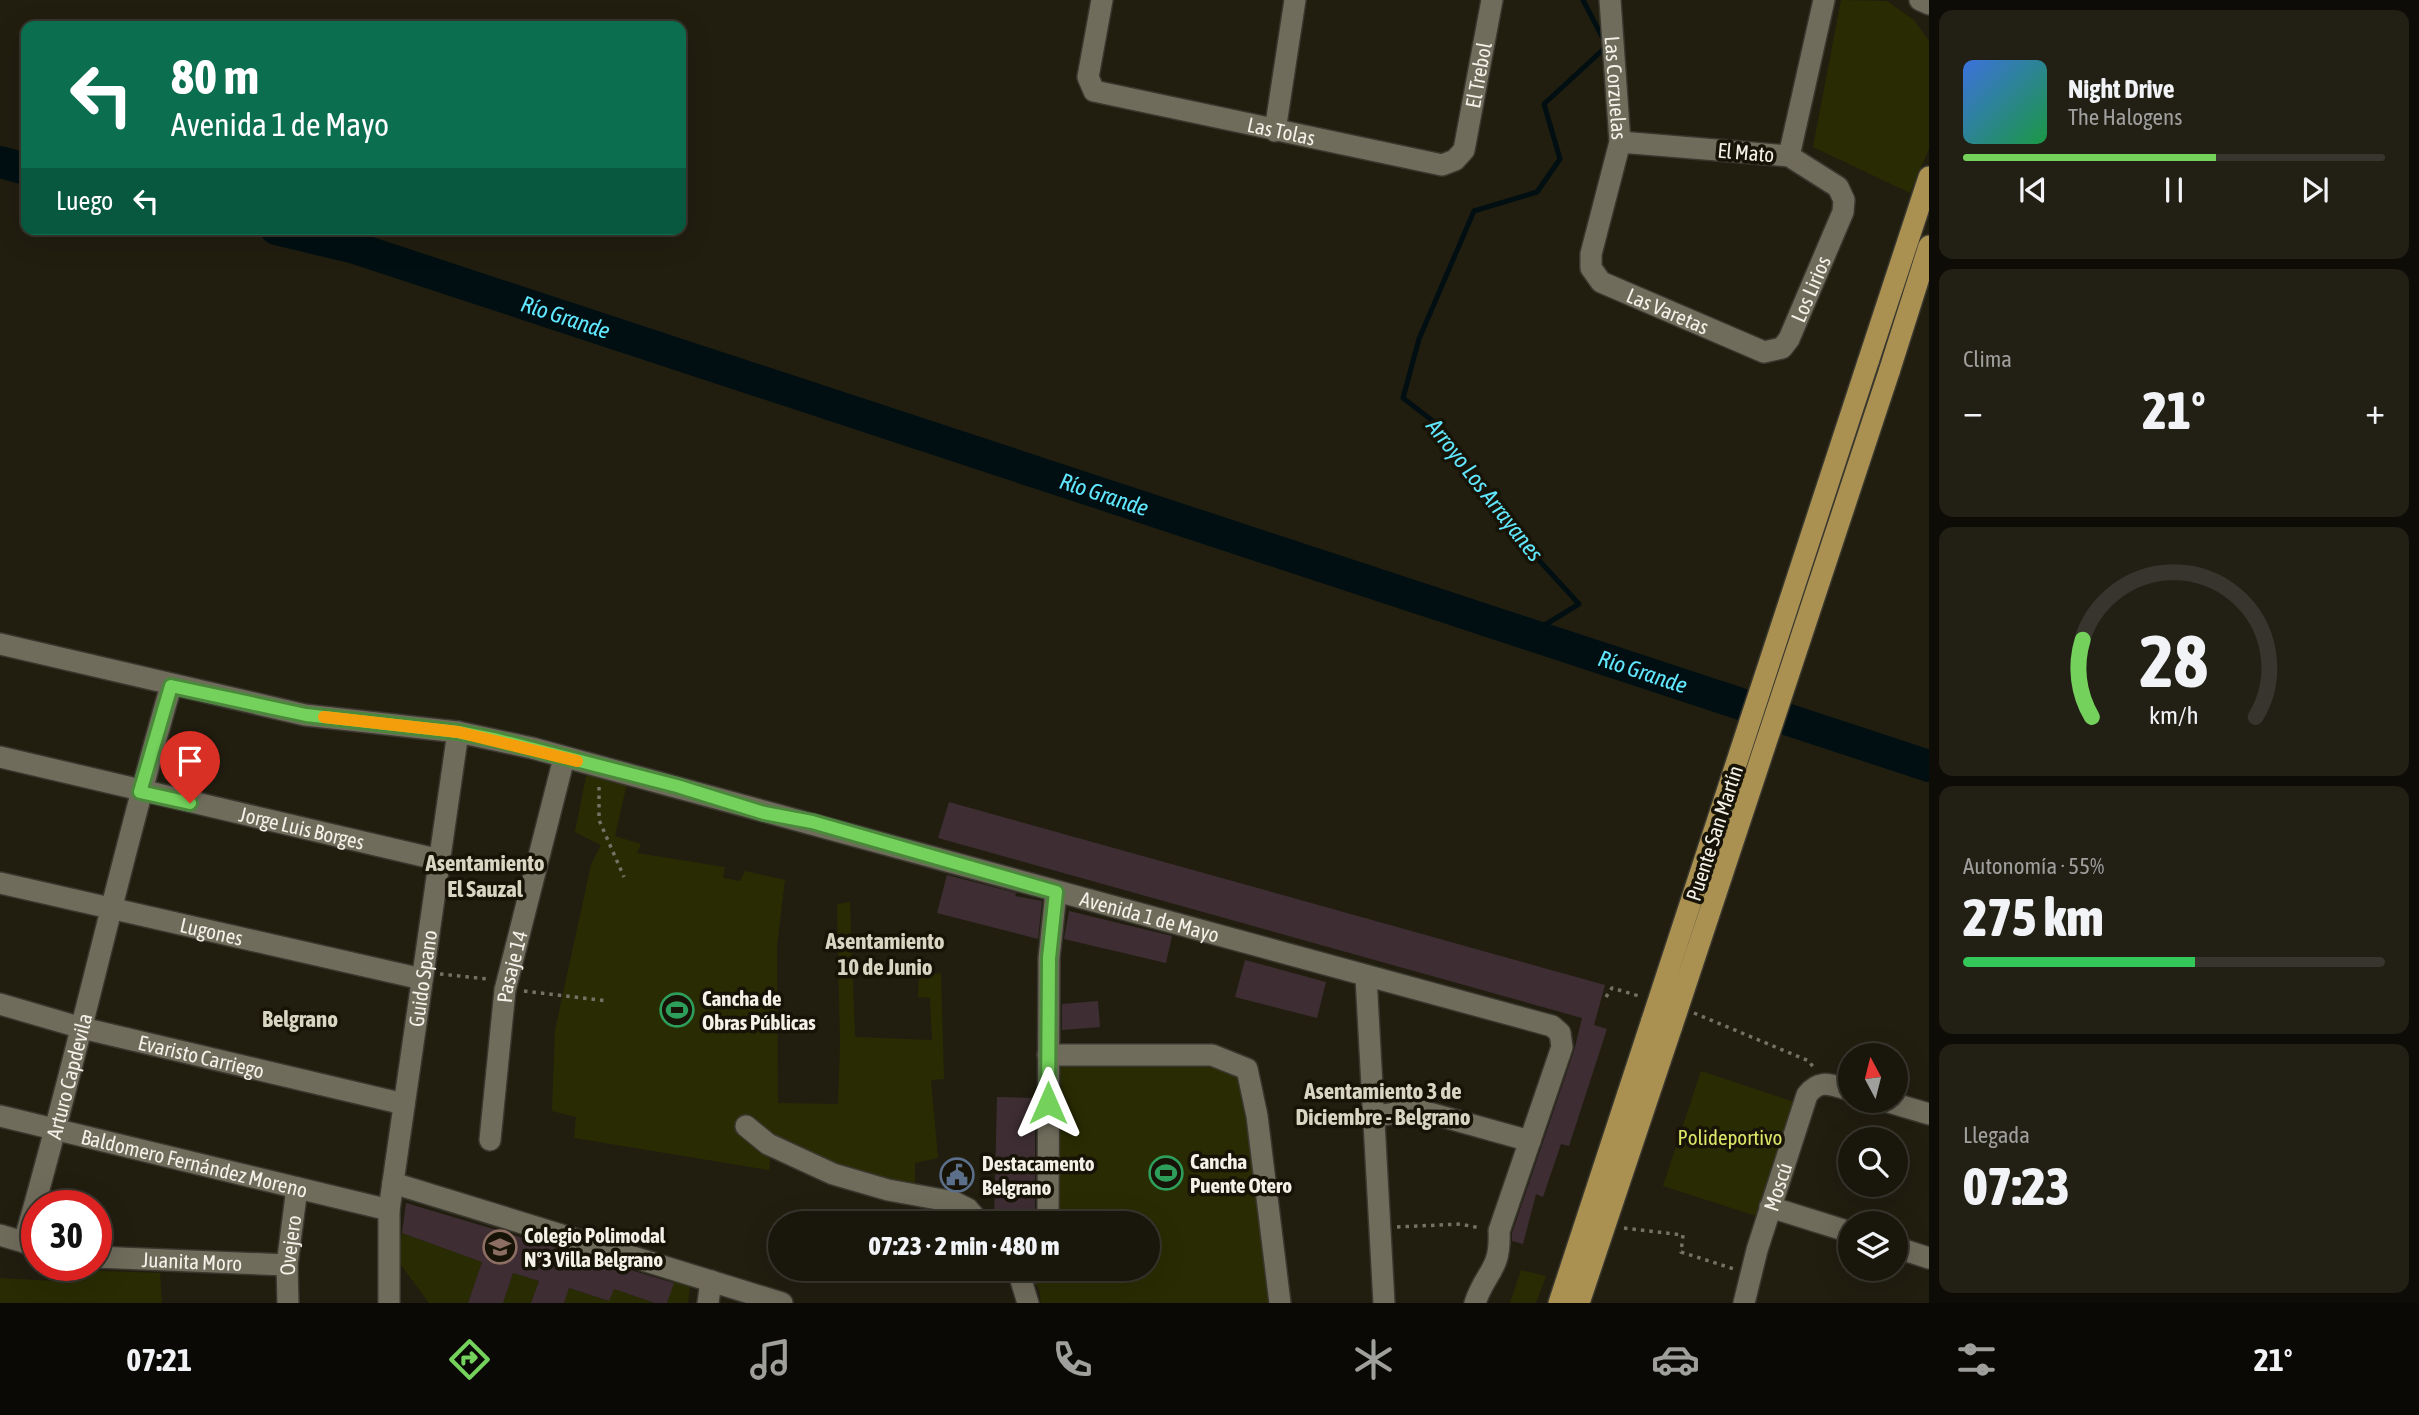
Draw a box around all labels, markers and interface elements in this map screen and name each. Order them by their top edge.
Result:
street label: Las Corzuelas [1601,35,1632,140]
street label: El Trebol [1460,40,1496,110]
text: 80 m [171,48,259,104]
icon: left [56,49,147,140]
text: Night Drive [2068,74,2175,104]
text: The Halogens [2068,104,2182,130]
text: Avenida 1 de Mayo [171,106,389,143]
street label: Las Tolas [1245,112,1317,150]
street label: El Mato [1717,138,1775,166]
icon: previous [2014,171,2052,209]
icon: pause [2155,171,2193,209]
icon: next [2296,171,2334,209]
icon: left [127,182,165,220]
text: Luego [56,186,113,216]
street label: Los Lirios [1786,252,1835,326]
street label: Las Varetas [1623,283,1712,339]
water label: Río Grande [518,291,614,344]
text: Clima [1963,346,2012,372]
text: 21° [2142,380,2206,440]
text: − [1963,389,1983,432]
text: + [2365,389,2385,432]
water label: Arroyo Los Arrayanes [1421,413,1549,566]
water label: Río Grande [1056,468,1152,521]
text: 28 [2140,620,2208,703]
water label: Río Grande [1595,645,1691,699]
text: km/h [2149,701,2199,729]
pin [160,731,220,803]
icon: arrive [171,742,209,780]
street label: Puente San Martín [1681,762,1747,904]
street label: Jorge Luis Borges [237,801,367,854]
district label: Asentamiento El Sauzal [425,850,545,902]
text: Autonomía · 55% [1963,853,2104,879]
street label: Avenida 1 de Mayo [1077,886,1222,947]
text: 275 km [1963,887,2104,947]
street label: Lugones [178,912,245,950]
street label: Guido Spano [404,928,441,1028]
street label: Pasaje 14 [492,928,532,1004]
district label: Asentamiento 10 de Junio [825,928,945,980]
place label: Cancha de Obras Públicas [702,986,816,1034]
sports icon: Cancha de Obras Públicas [658,991,696,1029]
district label: Belgrano [262,1006,338,1032]
street label: Arturo Capdevila [41,1011,97,1141]
street label: Evaristo Carriego [136,1030,267,1083]
north arrow [1838,1043,1908,1113]
map controls [1838,1043,1908,1281]
position arrow [1011,1066,1085,1140]
district label: Asentamiento 3 de Diciembre - Belgrano [1295,1078,1471,1130]
text: Llegada [1963,1122,2030,1148]
street label: Baldomero Fernández Moreno [79,1124,310,1202]
park label: Polideportivo [1678,1125,1782,1149]
button: search [1838,1127,1908,1197]
place label: Cancha Puente Otero [1190,1149,1292,1197]
place label: Destacamento Belgrano [982,1151,1095,1199]
sports icon: Cancha Puente Otero [1147,1154,1185,1192]
public building icon: Destacamento Belgrano [938,1156,976,1194]
text: 07:23 [1963,1156,2070,1216]
street label: Moscú [1758,1160,1796,1214]
speed limit sign: 30 [21,1190,112,1281]
button: layers [1838,1211,1908,1281]
street label: Ovejero [275,1214,305,1276]
place label: Colegio Polimodal Nº3 Villa Belgrano [524,1223,666,1271]
school or university icon: Colegio Polimodal Nº3 Villa Belgrano [481,1228,519,1266]
text: 07:23 · 2 min · 480 m [869,1231,1059,1261]
street label: Juanita Moro [141,1247,243,1275]
icon: directions [445,1335,494,1384]
icon: music [746,1335,795,1384]
icon: phone [1048,1335,1097,1384]
icon: climate [1349,1335,1398,1384]
icon: car [1651,1335,1700,1384]
icon: filters [1952,1335,2001,1384]
text: 07:21 [126,1341,192,1378]
text: 21° [2254,1341,2293,1378]

